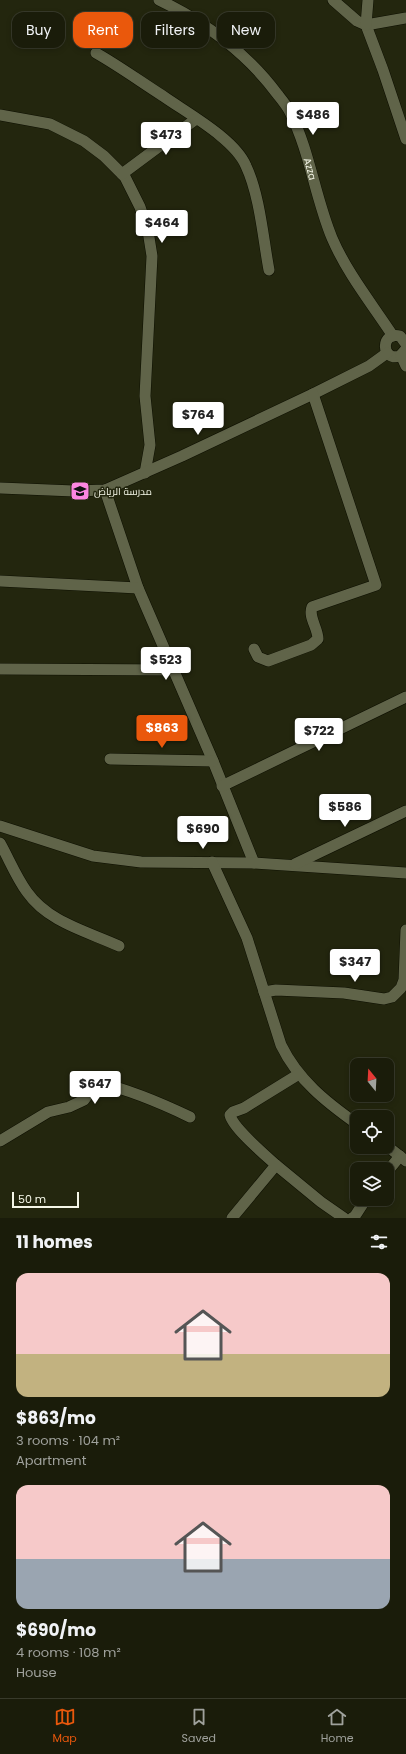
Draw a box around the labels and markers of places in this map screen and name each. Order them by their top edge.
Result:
pin: $486 [289,102,337,136]
pin: $473 [142,122,190,156]
pin: $464 [138,210,186,244]
pin: $764 [174,402,222,436]
school or university icon: مدرسة الرياض [69,480,91,502]
place label: مدرسة الرياض [94,484,152,499]
pin: $523 [142,647,190,681]
pin: $863 [138,715,186,749]
pin: $722 [295,718,343,752]
pin: $586 [321,794,369,828]
pin: $690 [179,816,227,850]
pin: $347 [331,949,379,983]
pin: $647 [71,1071,119,1105]

